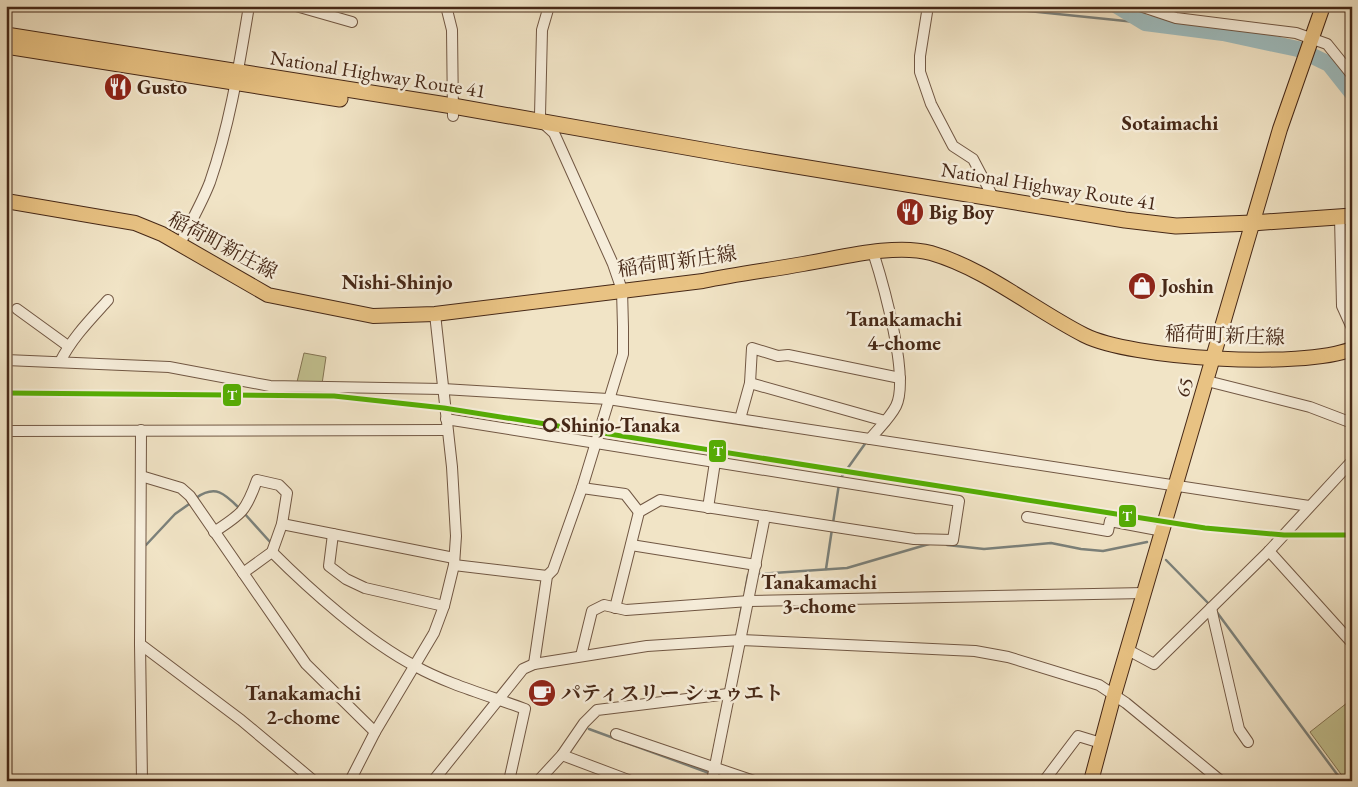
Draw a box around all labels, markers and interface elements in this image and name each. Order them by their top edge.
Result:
street label: National Highway Route 41 [268,44,488,104]
restaurant icon: Gusto [103,72,133,102]
place label: Gusto [137,74,187,100]
district label: Sotaimachi [1122,109,1218,136]
street label: National Highway Route 41 [939,156,1159,216]
restaurant icon: Big Boy [895,197,925,227]
place label: Big Boy [929,199,994,225]
street label: 稲荷町新庄線 [164,205,282,285]
street label: 稲荷町新庄線 [616,240,738,282]
district label: Nishi-Shinjo [341,268,453,295]
shop icon: Joshin [1127,271,1157,301]
place label: Joshin [1159,273,1214,299]
district label: Tanakamachi 4-chome [846,305,962,356]
street label: 稲荷町新庄線 [1165,320,1285,350]
street label: 65 [1169,374,1199,400]
line badge: T [222,383,242,407]
text: T [227,386,237,404]
place label: Shinjo-Tanaka [561,412,680,438]
marker: Shinjo-Tanaka [543,418,557,432]
line badge: T [708,439,727,463]
text: T [713,442,723,460]
line badge: T [1118,504,1137,528]
text: T [1122,507,1132,525]
district label: Tanakamachi 3-chome [761,568,877,619]
cafe icon: パティスリー シュゥエト [527,678,557,708]
district label: Tanakamachi 2-chome [245,679,361,730]
place label: パティスリー シュゥエト [561,680,784,706]

